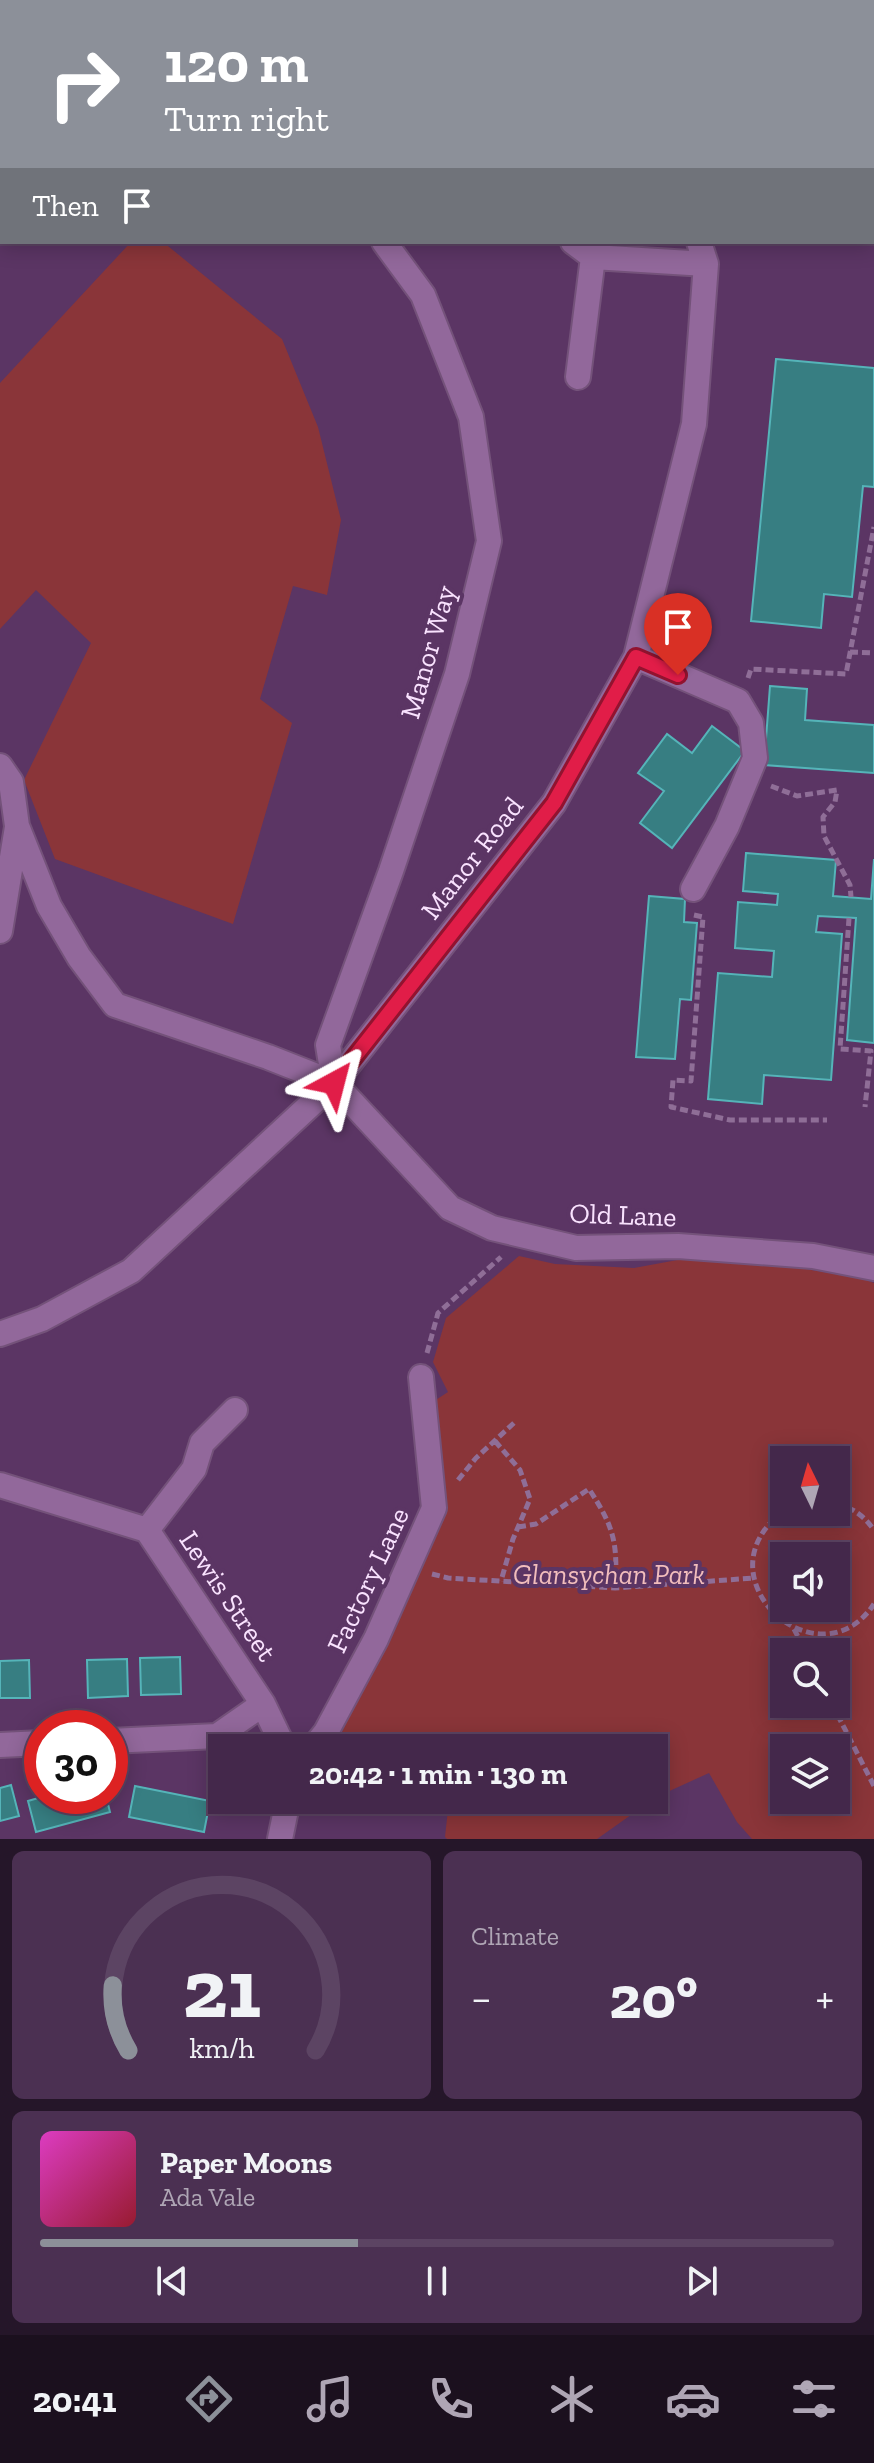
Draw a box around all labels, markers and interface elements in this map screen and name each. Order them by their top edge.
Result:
text: 120 m [164,29,308,96]
icon: right [32,32,136,136]
text: Turn right [164,97,329,140]
icon: arrive [115,184,159,228]
text: Then [32,188,99,224]
street label: Manor Way [393,581,463,723]
pin [644,593,712,675]
icon: arrive [656,605,700,649]
street label: Manor Road [414,790,530,926]
position arrow [292,1041,376,1125]
street label: Old Lane [569,1197,677,1233]
north arrow [770,1446,850,1526]
map controls [770,1446,850,1814]
street label: Factory Lane [320,1502,416,1658]
street label: Lewis Street [172,1525,284,1668]
button: sound [770,1542,850,1622]
park label: Glansychan Park [513,1558,705,1591]
button: search [770,1638,850,1718]
speed limit sign: 30 [24,1710,128,1814]
button: layers [770,1734,850,1814]
text: 20:42 · 1 min · 130 m [309,1756,567,1792]
text: Climate [471,1920,559,1952]
text: 21 [182,1938,261,2038]
text: 20° [609,1961,698,2033]
text: − [471,1971,492,2024]
text: + [815,1971,834,2024]
text: km/h [189,2031,254,2065]
text: Paper Moons [160,2145,332,2181]
text: Ada Vale [160,2181,255,2213]
icon: previous [150,2259,194,2303]
icon: pause [415,2259,459,2303]
icon: next [680,2259,724,2303]
icon: directions [181,2371,237,2427]
icon: music [302,2371,358,2427]
icon: phone [423,2371,479,2427]
icon: climate [544,2371,600,2427]
icon: car [665,2371,721,2427]
icon: filters [786,2371,842,2427]
text: 20:41 [32,2378,116,2421]

